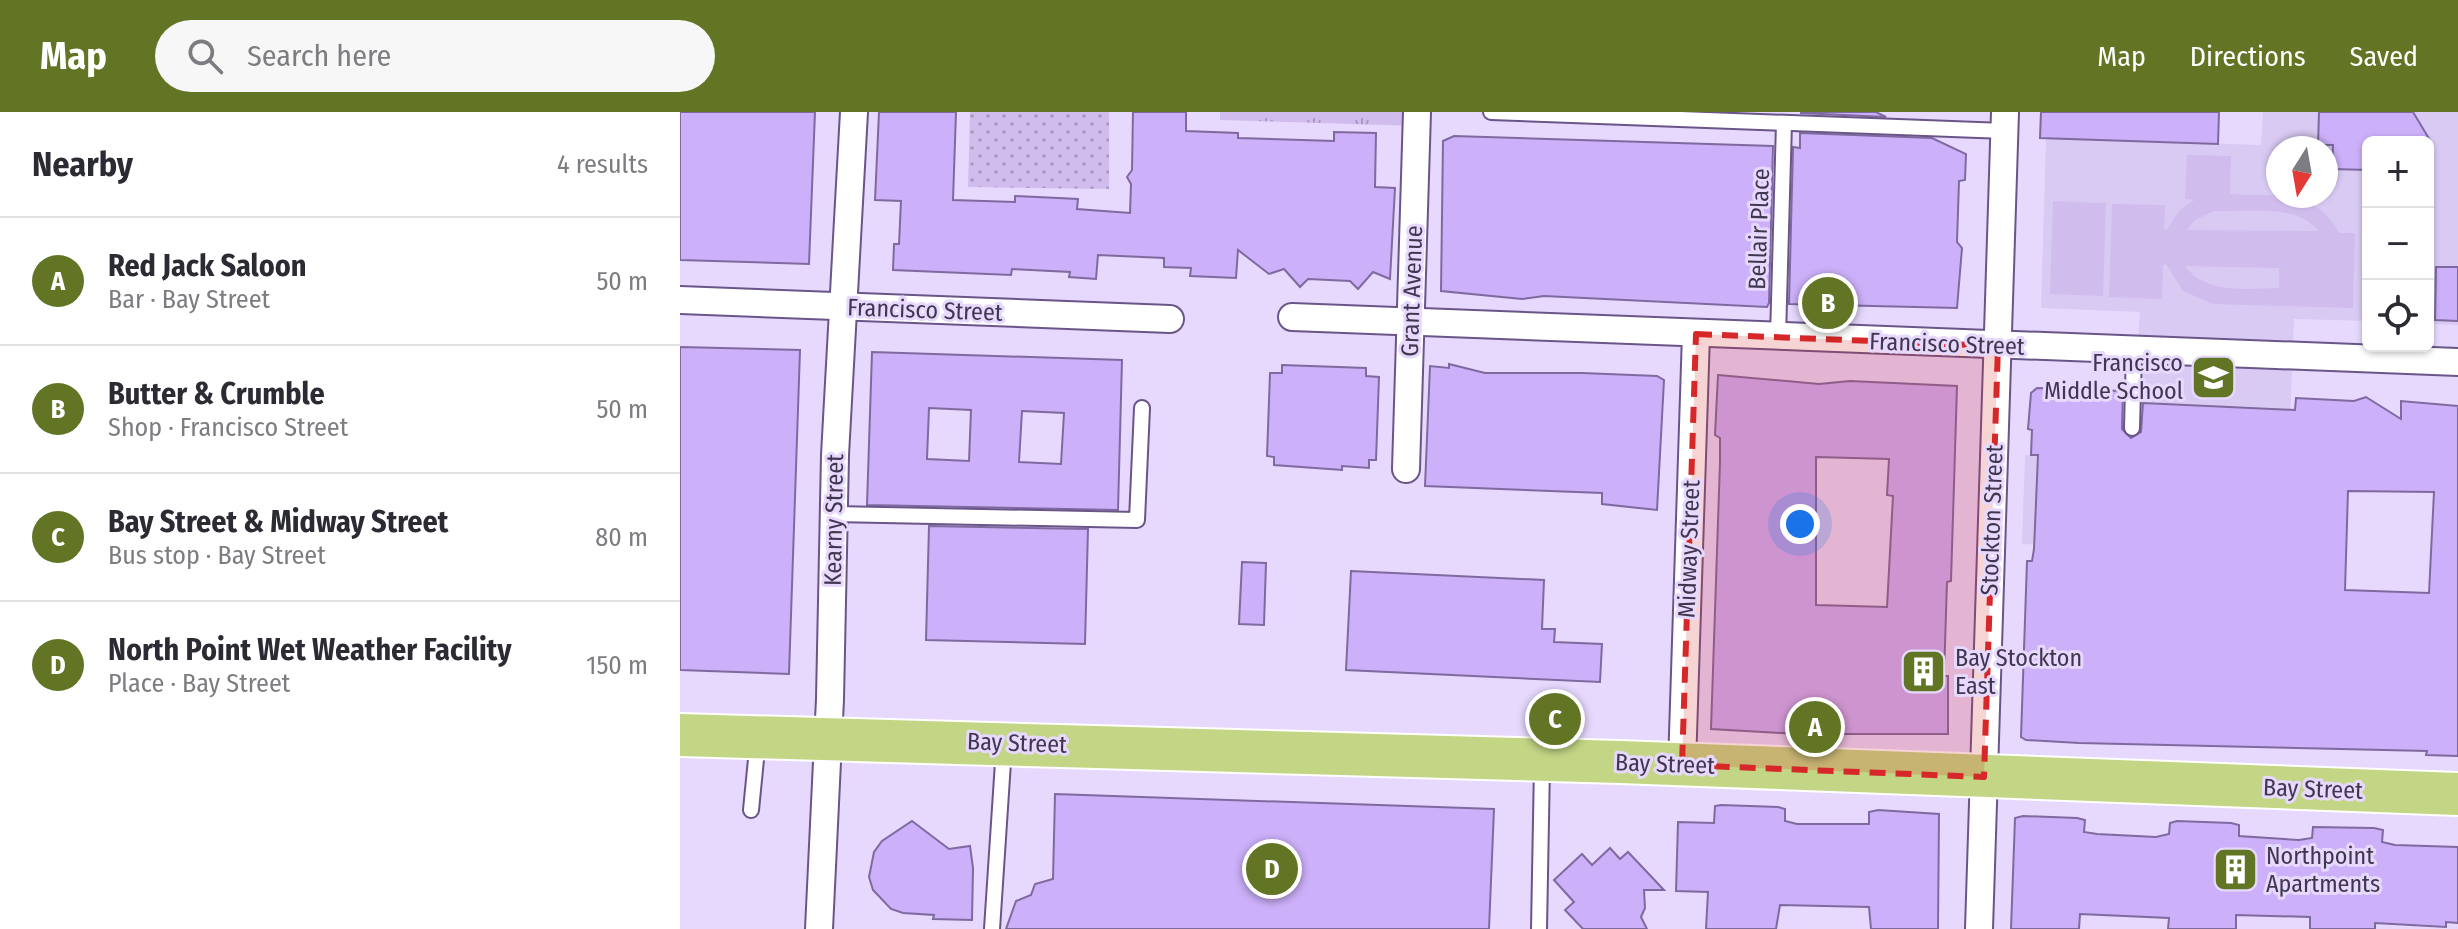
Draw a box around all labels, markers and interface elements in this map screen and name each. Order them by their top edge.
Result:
search box [155,20,715,92]
text: Map [40,33,107,79]
icon: search [183,34,227,78]
text: Search here [247,38,391,74]
text: Map [2097,40,2146,73]
text: Directions [2190,40,2306,73]
text: Saved [2350,40,2418,73]
north arrow [2266,136,2338,208]
map controls [2362,136,2434,352]
button: + [2362,136,2434,208]
text: Nearby [32,144,133,185]
text: 4 results [557,149,648,180]
street label: Bellair Place [1743,168,1775,290]
button: − [2362,208,2434,280]
street label: Grant Avenue [1396,225,1428,357]
text: Red Jack Saloon [108,248,306,284]
text: A [51,266,65,297]
text: 50 m [596,266,648,297]
pin: B [1802,273,1854,333]
button: locate [2362,280,2434,352]
text: Bar · Bay Street [108,284,270,315]
street label: Francisco Street [847,293,1003,327]
street label: Francisco Street [1869,327,2025,361]
place label: Francisco Middle School [2044,349,2183,405]
school or university icon: Francisco Middle School [2190,353,2238,401]
text: Butter & Crumble [108,376,325,412]
text: B [51,394,65,425]
text: 50 m [596,394,648,425]
text: Shop · Francisco Street [108,412,348,443]
street label: Stockton Street [1975,444,2009,596]
street label: Kearny Street [819,454,849,586]
street label: Midway Street [1673,479,1705,619]
text: Bay Street & Midway Street [108,504,448,540]
your location [1780,504,1820,544]
text: C [51,522,65,553]
text: 80 m [595,522,648,553]
text: Bus stop · Bay Street [108,540,326,571]
text: North Point Wet Weather Facility [108,632,511,668]
place label: Bay Stockton East [1955,644,2082,700]
building icon: Bay Stockton East [1900,648,1948,696]
text: D [50,650,66,681]
text: 150 m [586,650,648,681]
text: Place · Bay Street [108,668,290,699]
pin: C [1529,689,1581,749]
pin: A [1789,697,1841,757]
street label: Bay Street [967,727,1068,759]
street label: Bay Street [1615,748,1716,780]
street label: Bay Street [2263,773,2364,805]
pin: D [1246,839,1298,899]
place label: Northpoint Apartments [2266,842,2380,898]
building icon: Northpoint Apartments [2211,846,2259,894]

